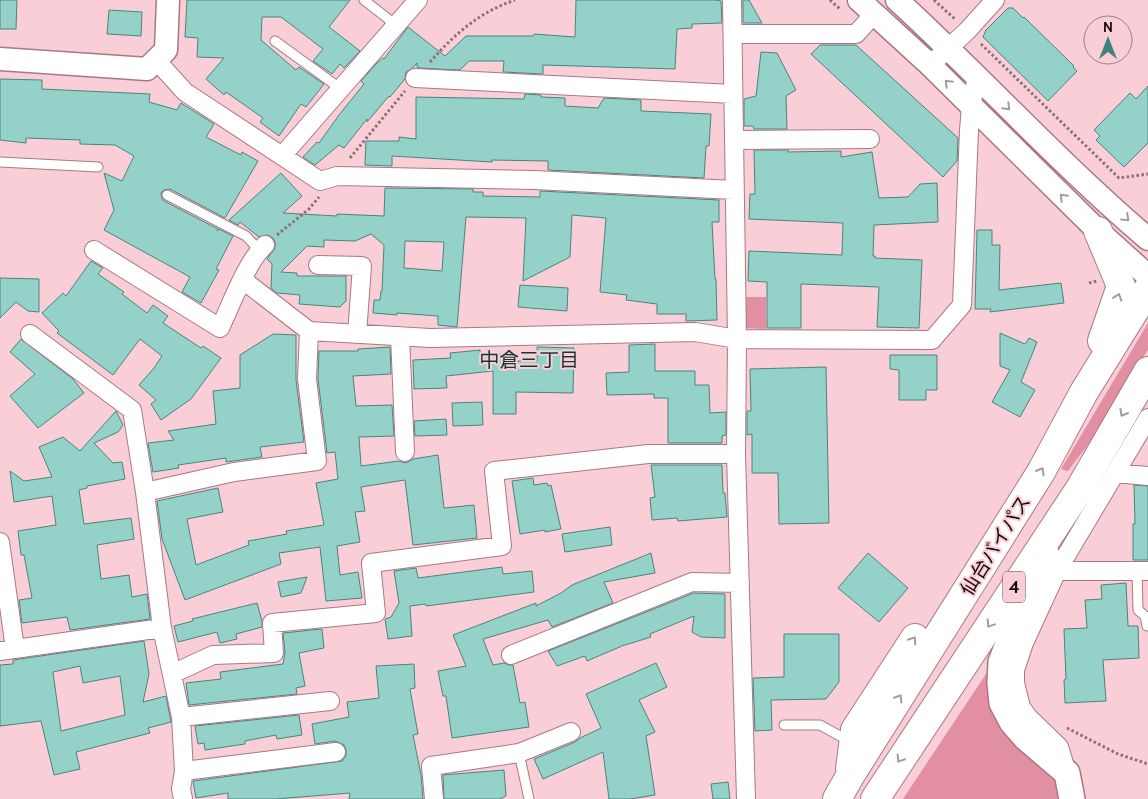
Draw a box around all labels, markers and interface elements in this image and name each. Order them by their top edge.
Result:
north arrow [1083,15,1133,65]
text: N [1103,18,1113,36]
one-way arrow [945,79,954,88]
one-way arrow [1002,101,1011,110]
one-way arrow [1060,194,1069,203]
one-way arrow [1120,212,1129,221]
one-way arrow [1112,293,1122,302]
district label: 中倉三丁目 [479,348,579,372]
one-way arrow [1120,408,1130,417]
one-way arrow [1035,468,1045,477]
street label: 仙台バイパス [956,491,1035,600]
road number: 4 [1003,572,1025,602]
one-way arrow [986,619,996,628]
one-way arrow [907,636,917,645]
one-way arrow [893,694,902,703]
one-way arrow [897,754,906,763]

